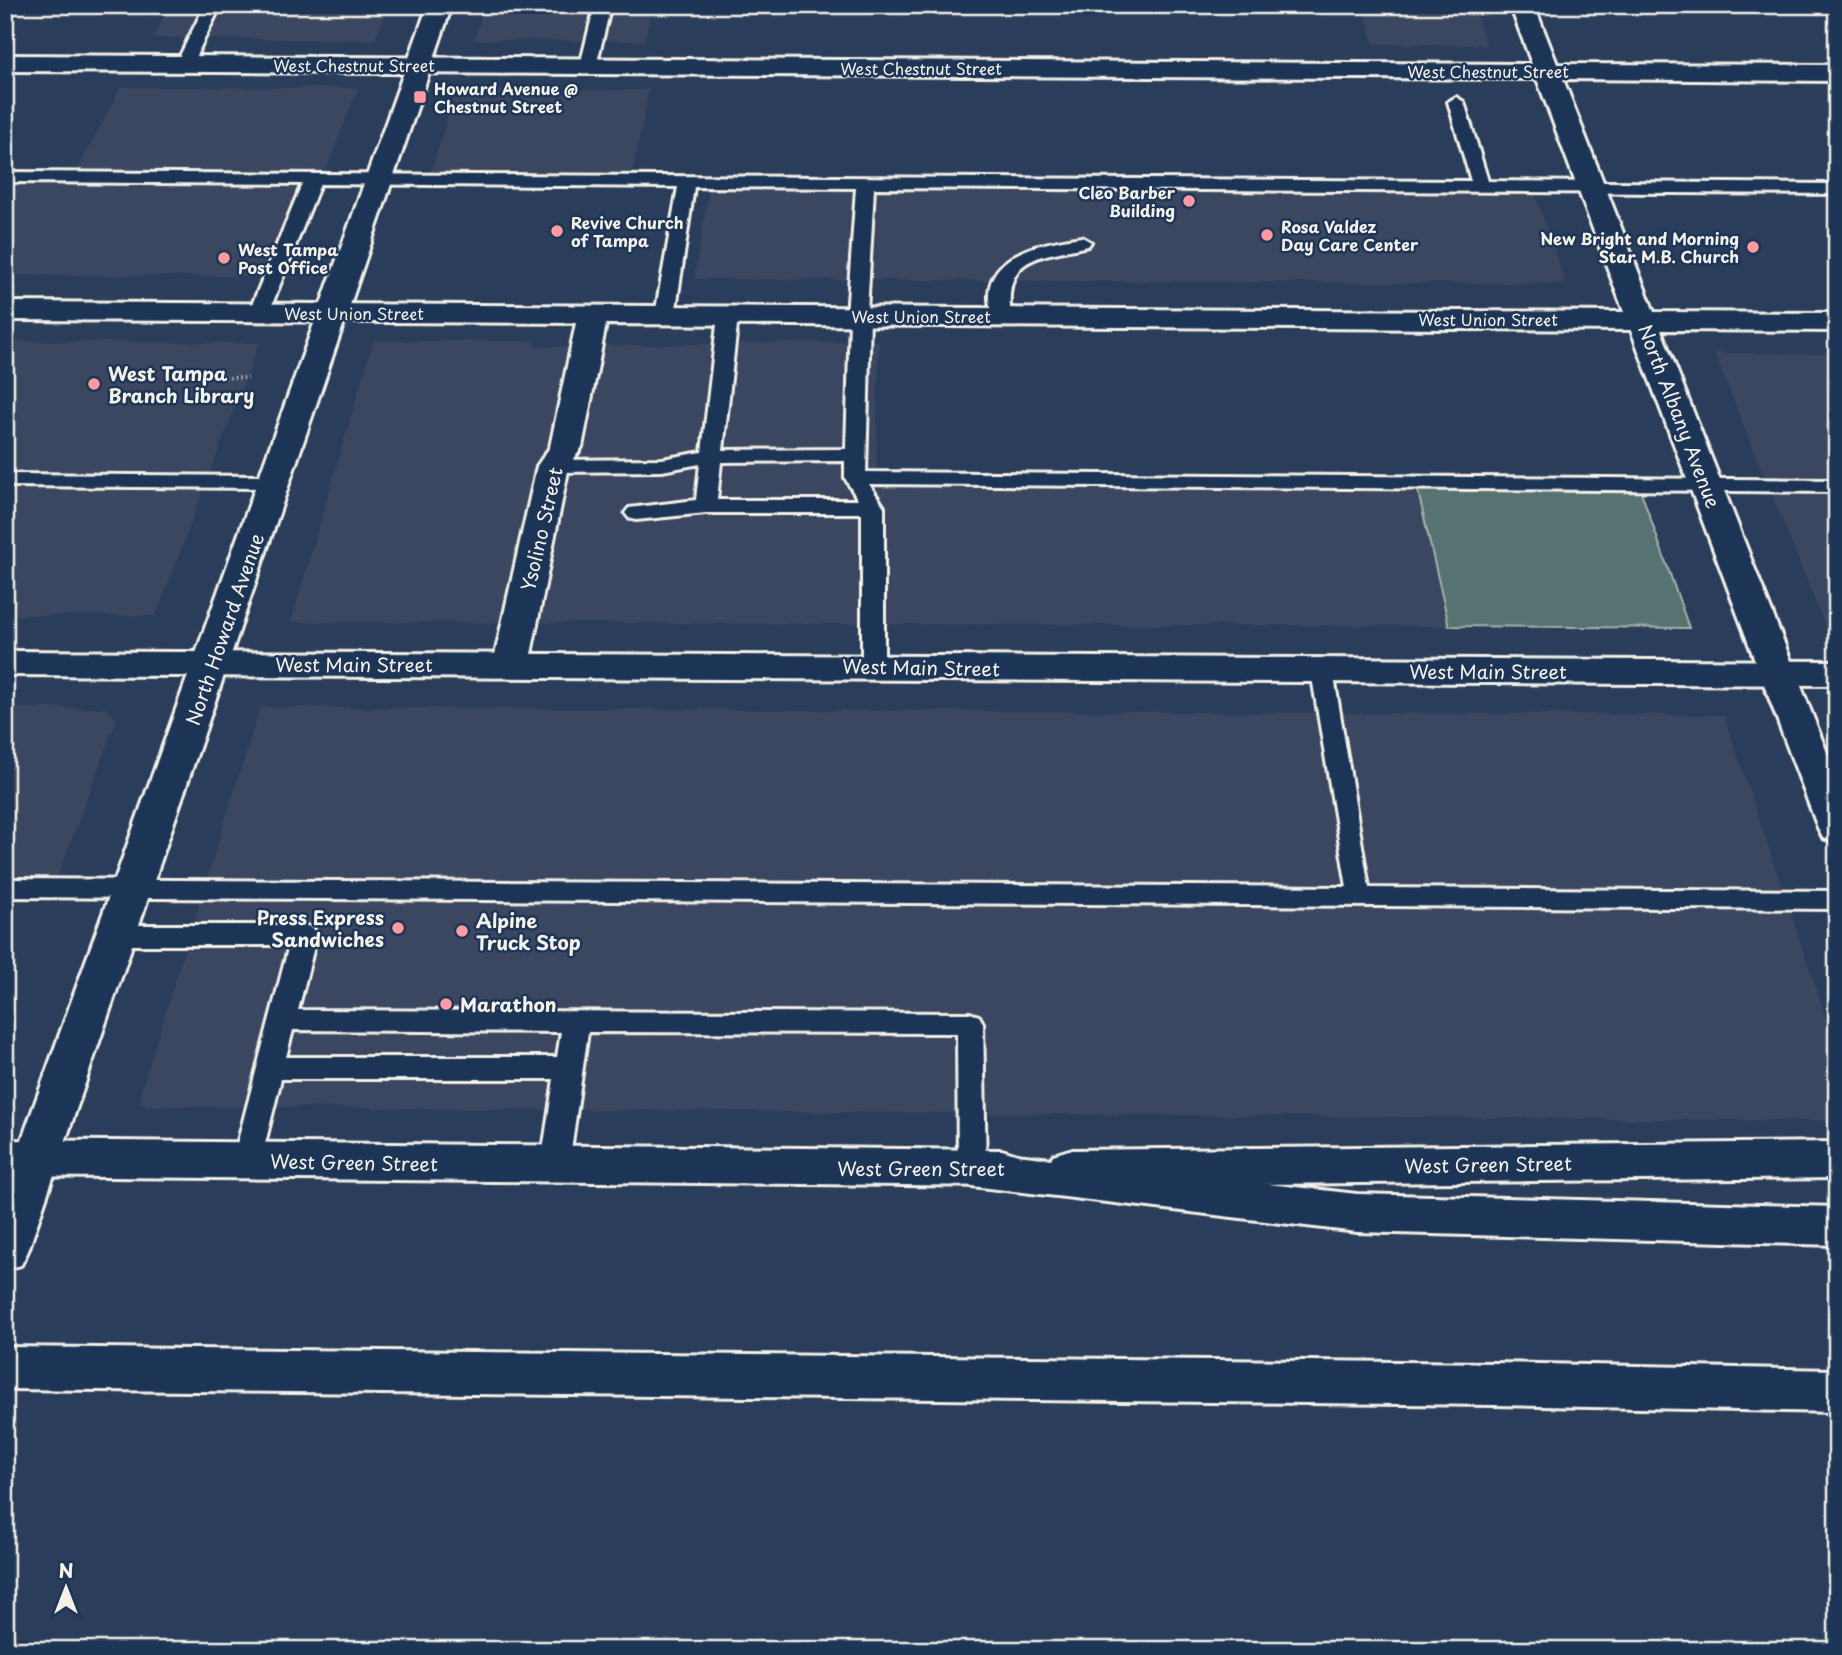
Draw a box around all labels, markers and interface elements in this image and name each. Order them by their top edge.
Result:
street label: West Chestnut Street [273,53,435,77]
street label: West Chestnut Street [840,56,1002,80]
street label: West Chestnut Street [1407,59,1569,83]
place label: Howard Avenue @ Chestnut Street [434,76,578,118]
marker: Howard Avenue @ Chestnut Street [412,89,428,105]
place label: Cleo Barber Building [1078,180,1176,222]
marker: Cleo Barber Building [1181,193,1197,209]
place label: Revive Church of Tampa [571,210,684,252]
place label: Rosa Valdez Day Care Center [1281,214,1419,256]
marker: Revive Church of Tampa [549,223,565,239]
place label: New Bright and Morning Star M.B. Church [1540,226,1739,268]
marker: Rosa Valdez Day Care Center [1259,227,1275,243]
place label: West Tampa Post Office [238,237,339,279]
marker: New Bright and Morning Star M.B. Church [1745,239,1761,255]
marker: West Tampa Post Office [216,250,232,266]
street label: West Union Street [284,301,424,325]
street label: West Union Street [851,304,991,328]
street label: West Union Street [1418,307,1558,331]
street label: North Albany Avenue [1632,320,1728,512]
place label: West Tampa Branch Library [108,359,254,409]
marker: West Tampa Branch Library [86,376,102,392]
street label: Ysolino Street [513,464,569,594]
street label: North Howard Avenue [178,529,270,729]
street label: West Main Street [275,650,433,678]
street label: West Main Street [842,652,1000,682]
street label: West Main Street [1409,657,1567,685]
place label: Press Express Sandwiches [256,903,384,953]
place label: Alpine Truck Stop [476,906,581,956]
marker: Press Express Sandwiches [390,920,406,936]
marker: Alpine Truck Stop [454,923,470,939]
place label: Marathon [460,990,557,1018]
marker: Marathon [438,996,454,1012]
street label: West Green Street [270,1147,438,1177]
street label: West Green Street [1404,1149,1572,1179]
street label: West Green Street [837,1154,1005,1182]
north arrow [32,1554,102,1624]
text: N [58,1556,74,1584]

